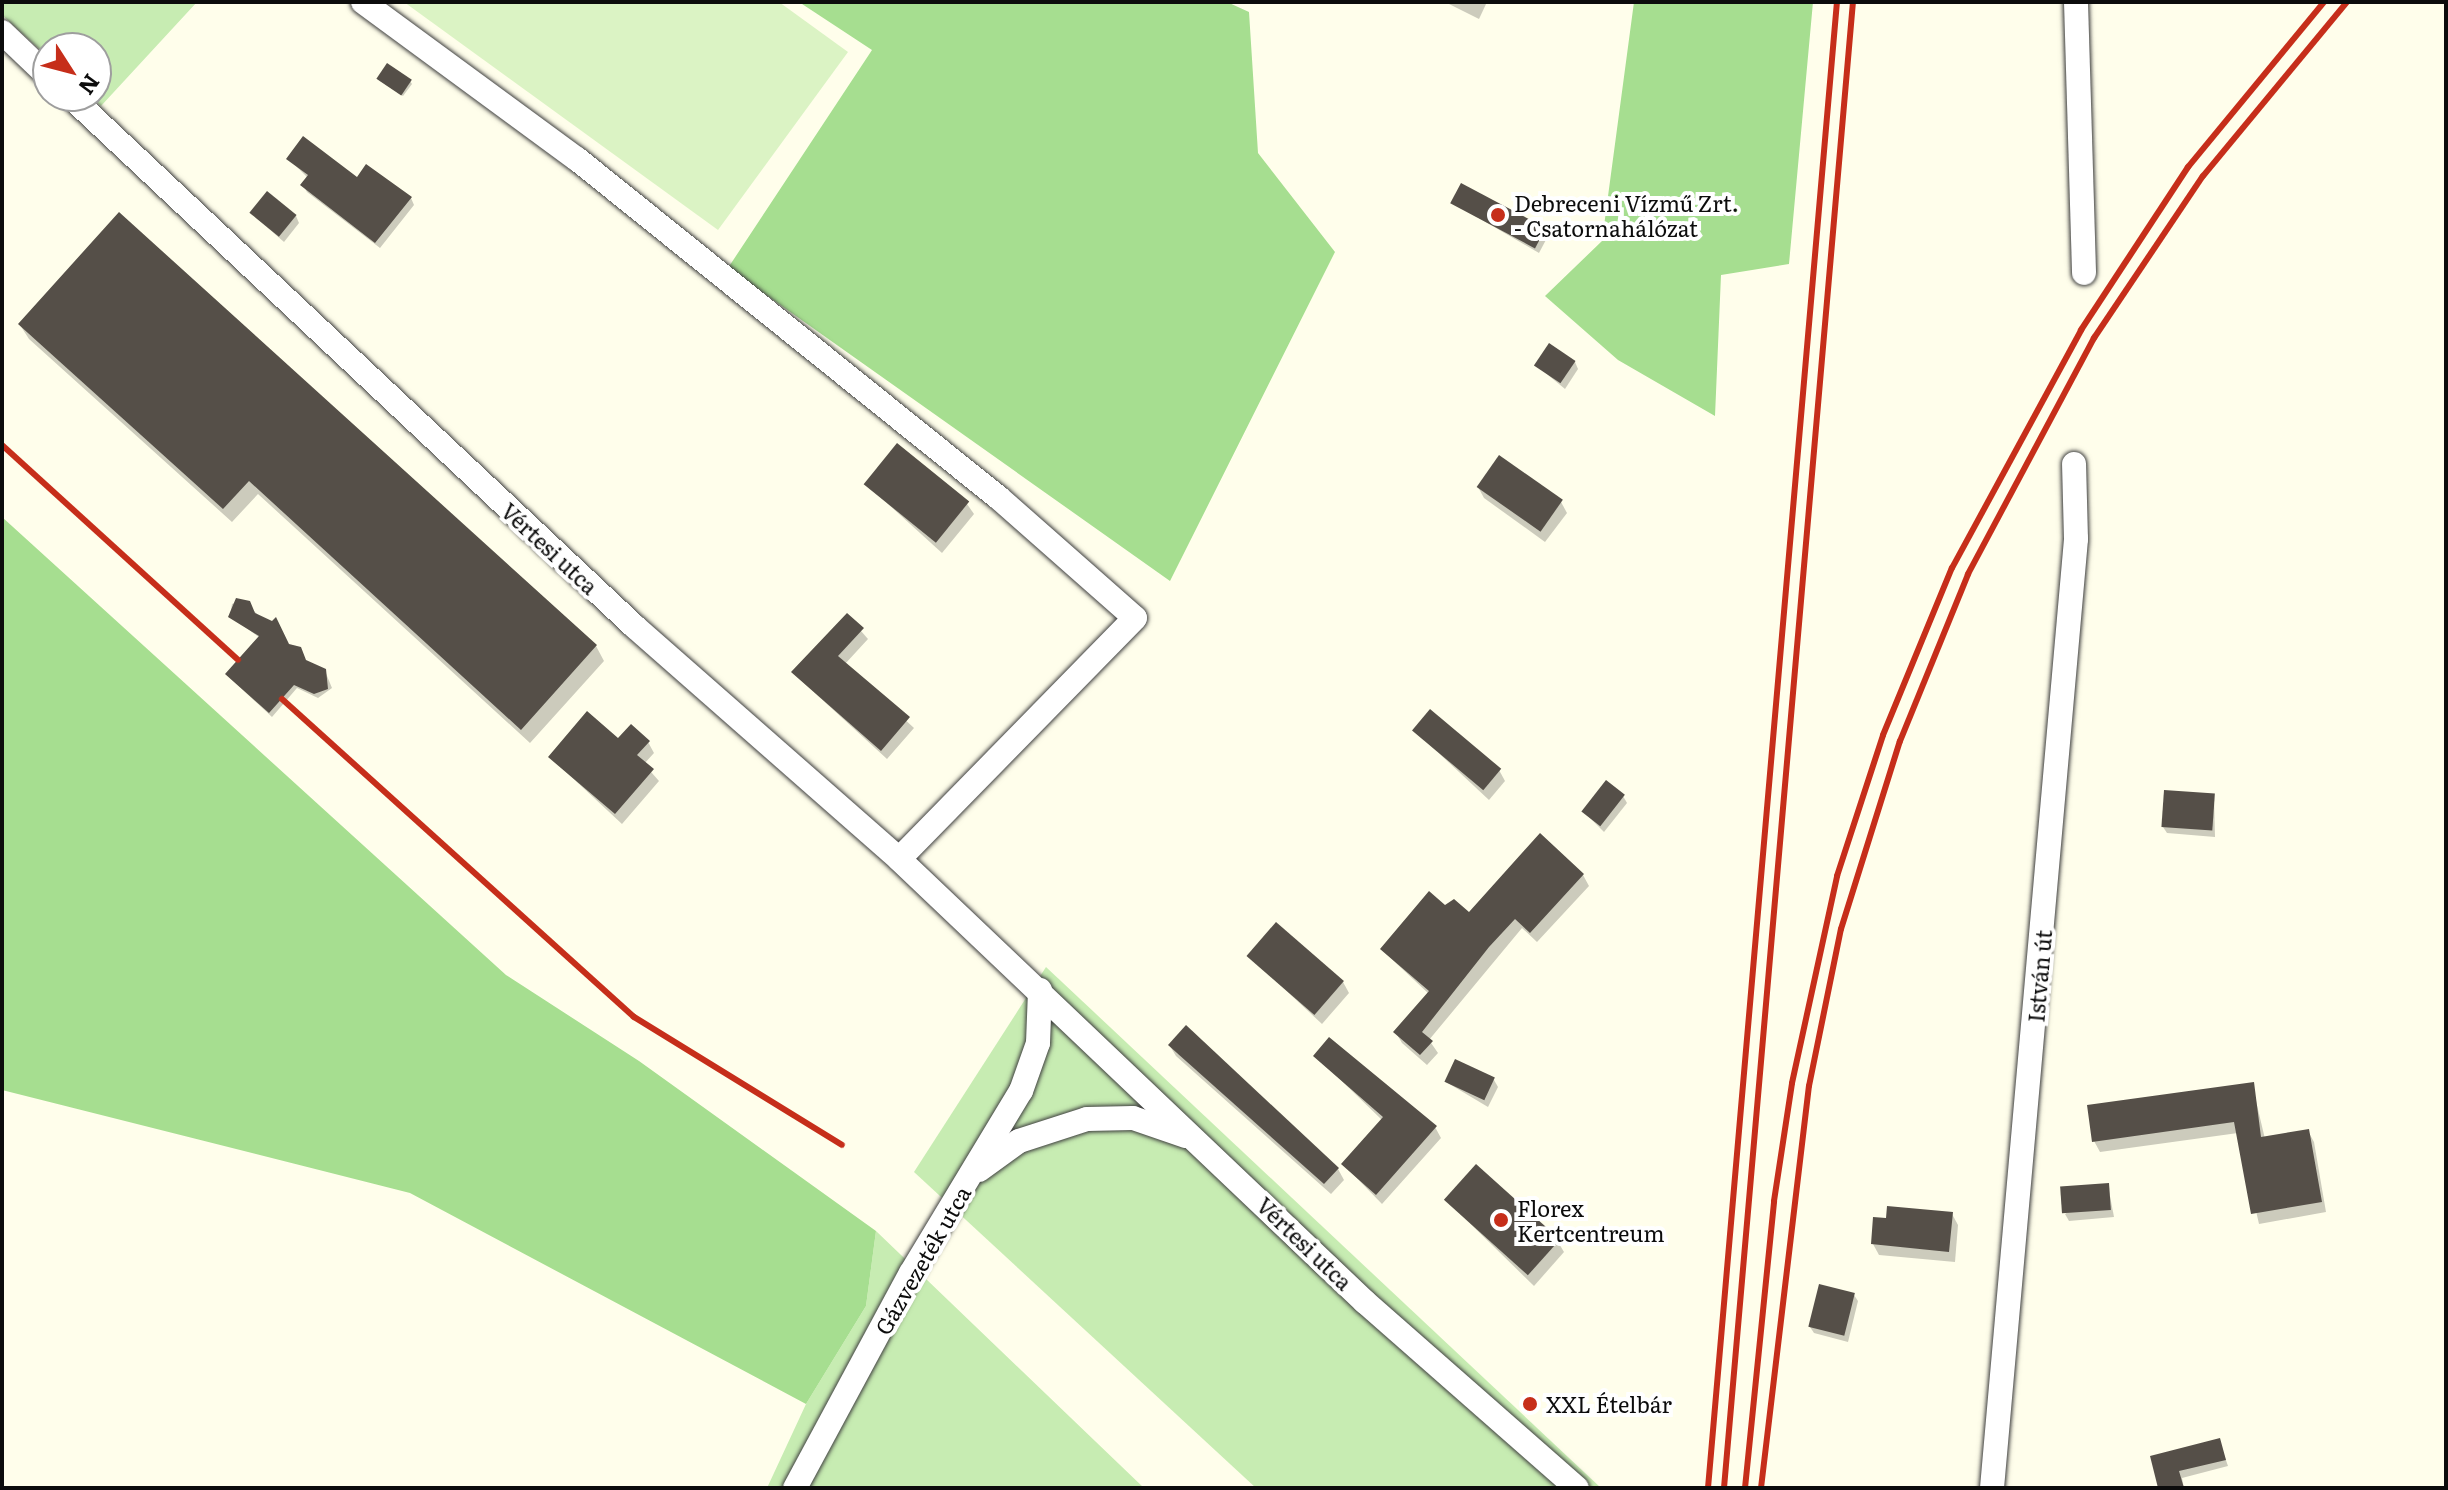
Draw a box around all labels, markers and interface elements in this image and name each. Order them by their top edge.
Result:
north arrow [32,32,112,112]
text: N [71,68,109,102]
place label: Debreceni Vízmű Zrt. - Csatornahálózat [1514,189,1739,240]
marker: Debreceni Vízmű Zrt. - Csatornahálózat [1489,206,1507,224]
street label: Vértesi utca [496,497,604,599]
street label: István út [2022,929,2056,1023]
street label: Gázvezeték utca [869,1181,975,1339]
street label: Vértesi utca [1252,1191,1358,1295]
place label: Florex Kertcentreum [1517,1194,1665,1246]
marker: Florex Kertcentreum [1492,1211,1510,1229]
place label: XXL Ételbár [1546,1391,1672,1417]
marker: XXL Ételbár [1521,1395,1539,1413]

